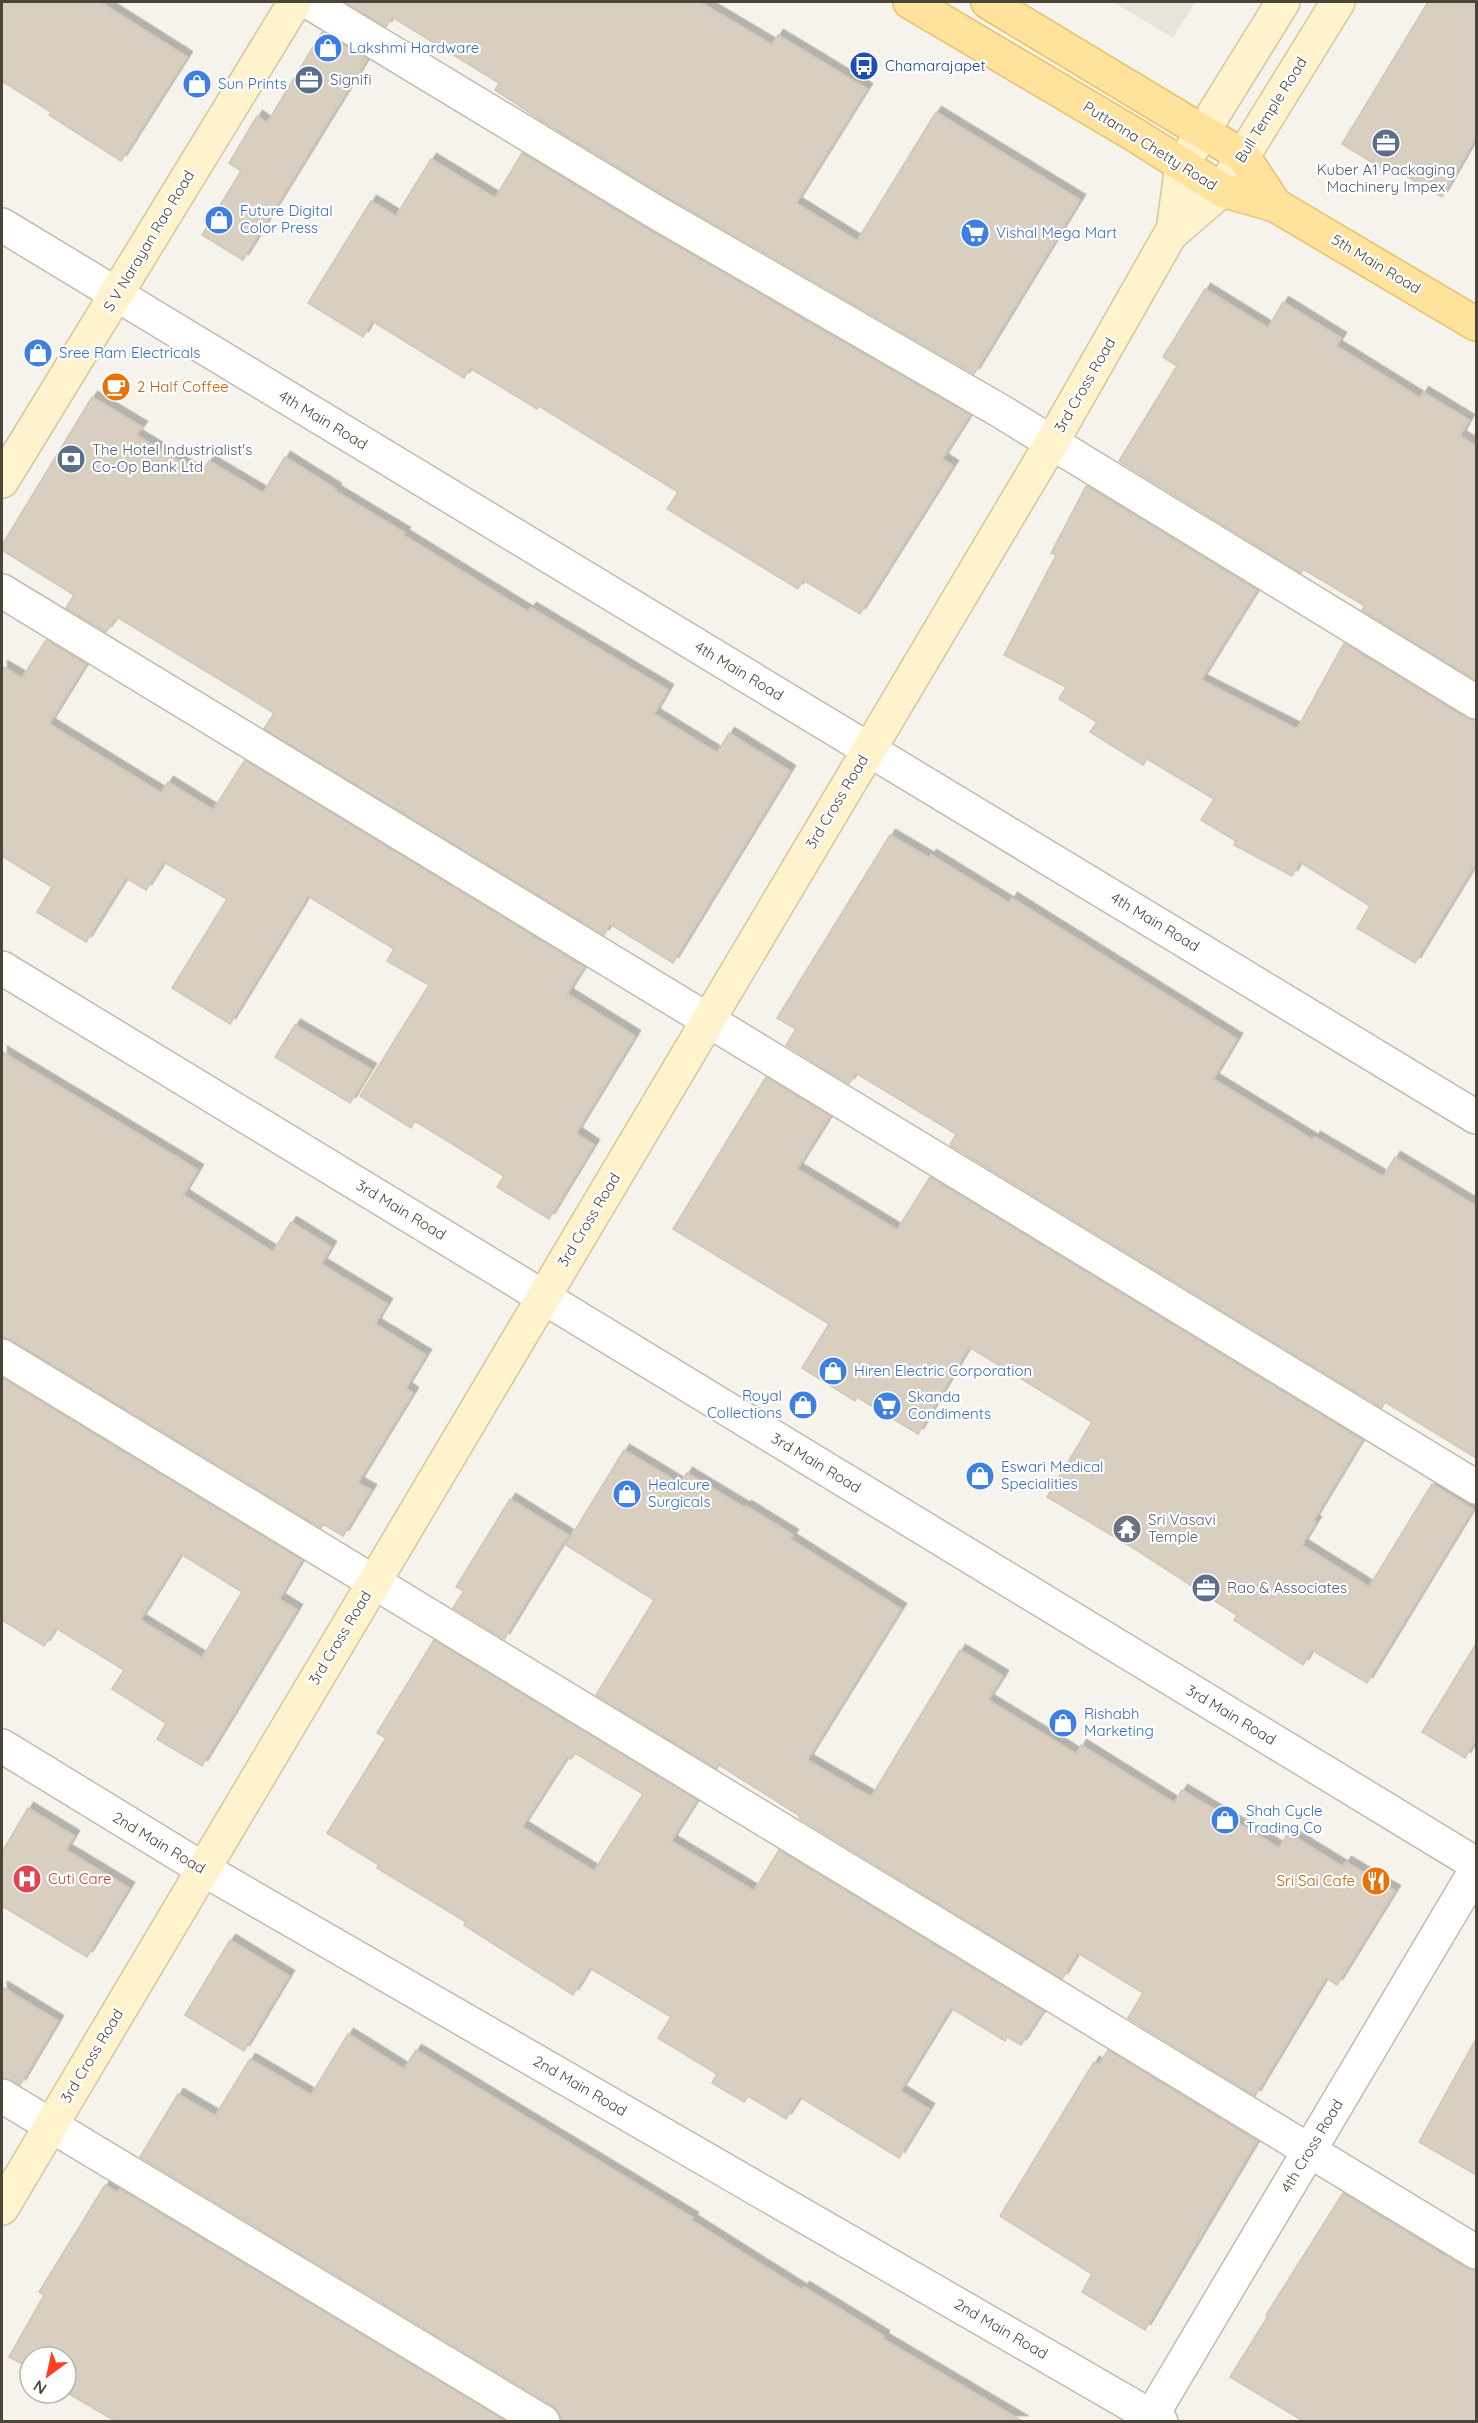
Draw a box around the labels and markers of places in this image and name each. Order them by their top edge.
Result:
shop icon: Lakshmi Hardware [312,32,344,64]
place label: Lakshmi Hardware [349,38,479,57]
bus stop icon: Chamarajapet [848,50,880,82]
place label: Chamarajapet [885,56,986,75]
office icon: Signifi [293,64,325,96]
shop icon: Sun Prints [181,68,213,100]
place label: Signifi [330,70,371,89]
place label: Sun Prints [218,74,287,93]
office icon: Kuber A1 Packaging Machinery Impex [1370,127,1402,159]
place label: Kuber A1 Packaging Machinery Impex [1317,160,1455,196]
place label: Future Digital Color Press [240,201,333,237]
shop icon: Future Digital Color Press [203,204,235,236]
supermarket icon: Vishal Mega Mart [959,217,991,249]
place label: Vishal Mega Mart [996,223,1117,242]
shop icon: Sree Ram Electricals [22,337,54,369]
place label: Sree Ram Electricals [59,343,200,362]
cafe icon: 2 Half Coffee [100,371,132,403]
place label: 2 Half Coffee [137,377,229,396]
place label: The Hotel Industrialist's Co-Op Bank Ltd [92,440,252,476]
bank icon: The Hotel Industrialist's Co-Op Bank Ltd [55,443,87,475]
shop icon: Hiren Electric Corporation [817,1355,849,1387]
place label: Hiren Electric Corporation [854,1361,1032,1380]
place label: Royal Collections [707,1386,782,1422]
place label: Skanda Condiments [908,1387,991,1423]
shop icon: Royal Collections [787,1389,819,1421]
supermarket icon: Skanda Condiments [871,1390,903,1422]
place label: Eswari Medical Specialities [1001,1457,1104,1493]
shop icon: Eswari Medical Specialities [964,1460,996,1492]
place label: Healcure Surgicals [648,1475,710,1511]
shop icon: Healcure Surgicals [611,1478,643,1510]
place label: Sri Vasavi Temple [1148,1510,1216,1546]
temple icon: Sri Vasavi Temple [1111,1513,1143,1545]
office icon: Rao & Associates [1190,1572,1222,1604]
place label: Rao & Associates [1227,1578,1347,1597]
place label: Rishabh Marketing [1084,1704,1154,1740]
shop icon: Rishabh Marketing [1047,1707,1079,1739]
place label: Shah Cycle Trading Co [1246,1801,1322,1837]
shop icon: Shah Cycle Trading Co [1209,1804,1241,1836]
hospital icon: Cuti Care [11,1863,43,1895]
restaurant icon: Sri Sai Cafe [1360,1865,1392,1897]
place label: Cuti Care [48,1869,112,1888]
place label: Sri Sai Cafe [1276,1871,1355,1890]

